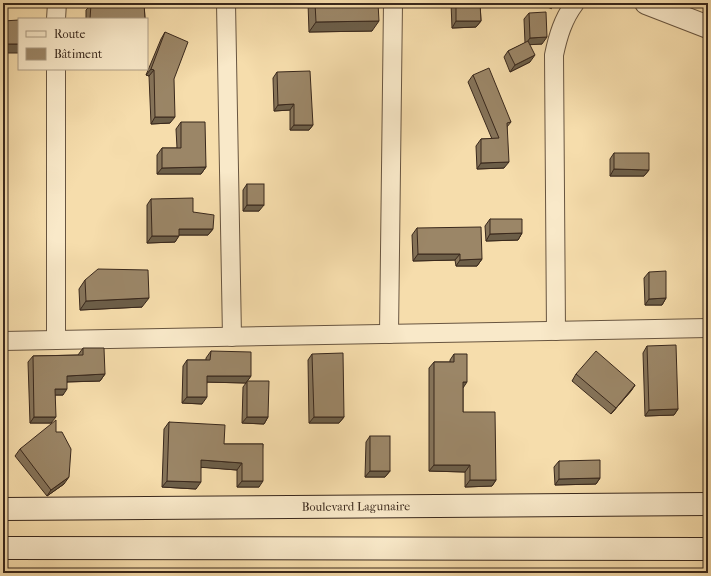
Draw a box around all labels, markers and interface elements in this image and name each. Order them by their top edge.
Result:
legend [18,18,148,70]
text: Route [54,27,86,41]
text: Bâtiment [54,47,103,61]
street label: Boulevard Lagunaire [302,499,410,514]

